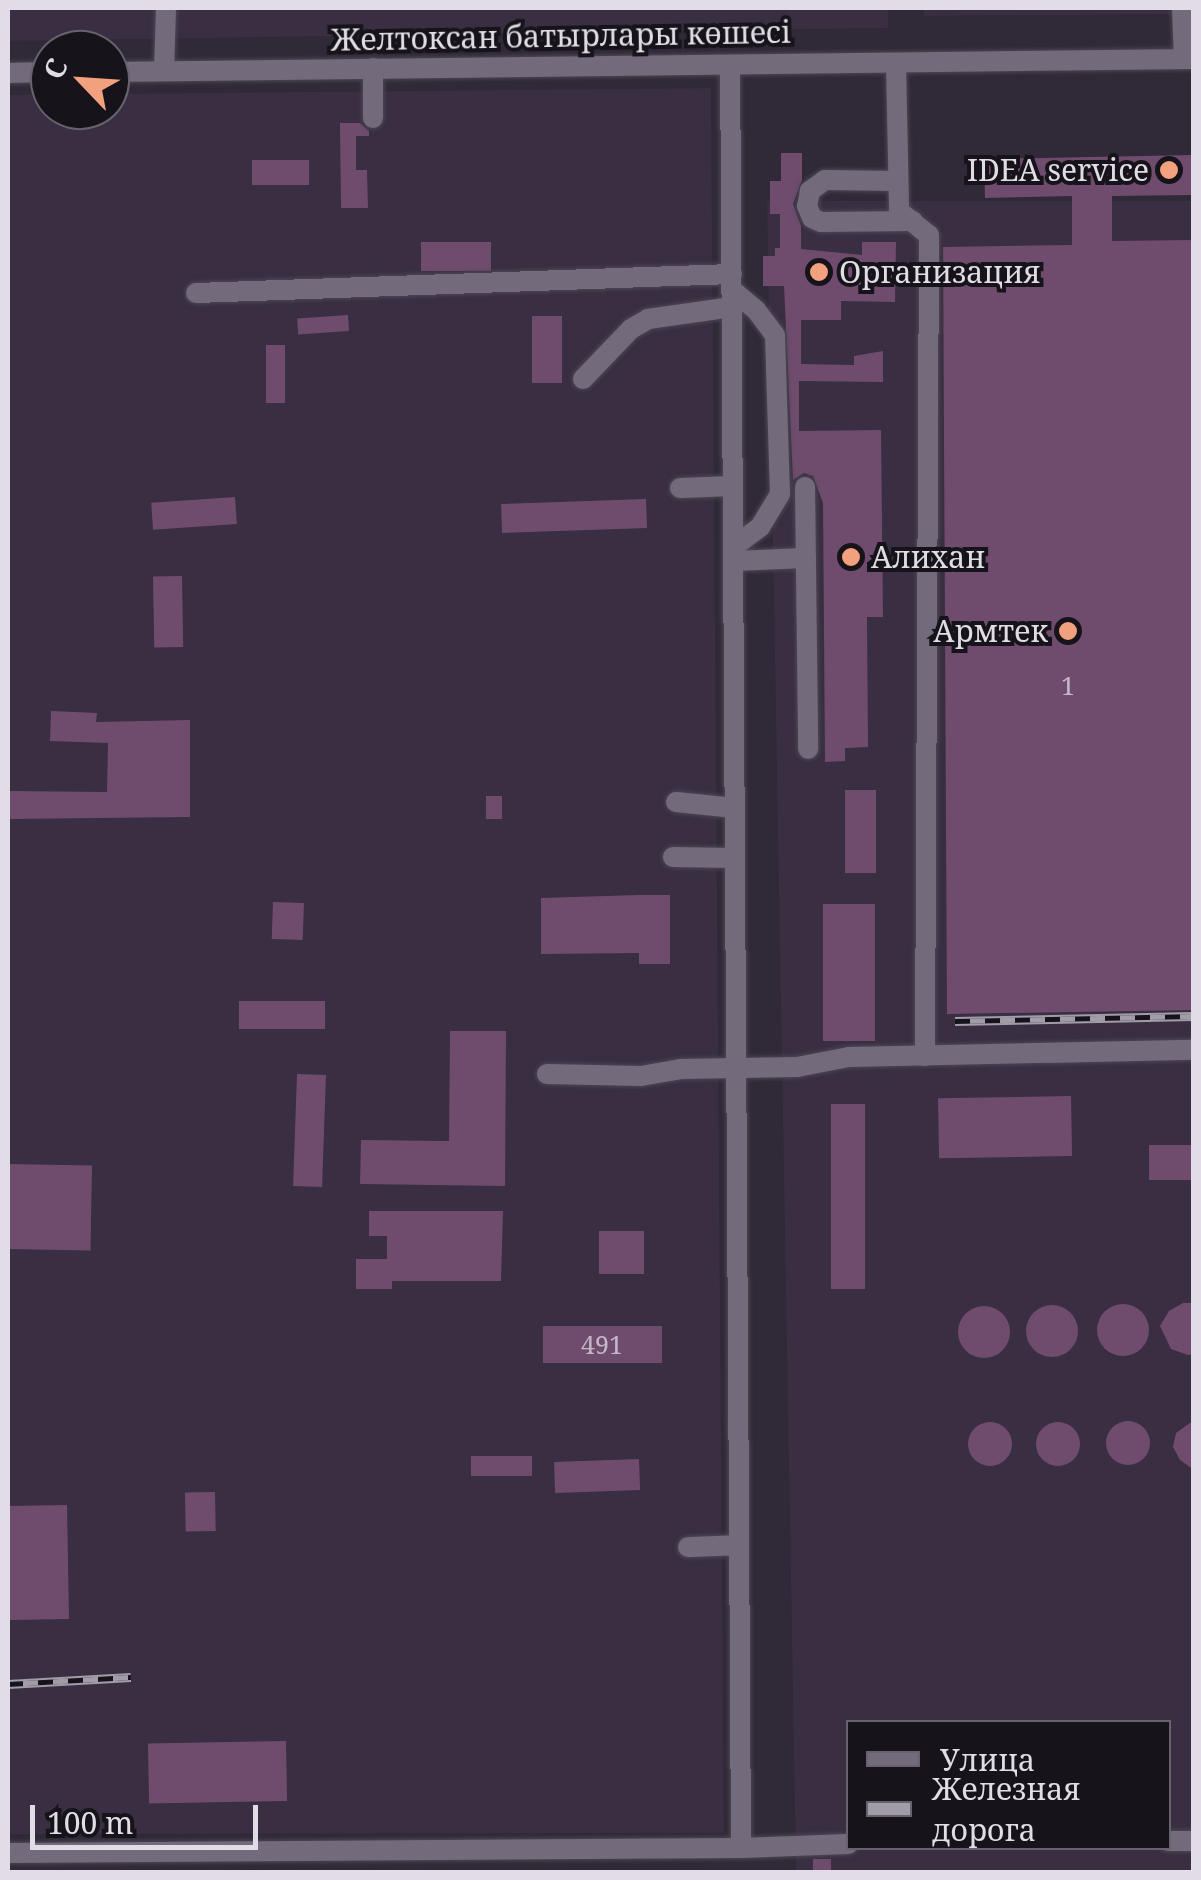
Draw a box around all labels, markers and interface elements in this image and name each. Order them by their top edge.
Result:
street label: Желтоксан батырлары көшесі [331,14,791,58]
north arrow [30,30,130,130]
text: С [34,52,76,85]
place label: IDEA service [967,152,1149,188]
marker: IDEA service [1158,159,1180,181]
place label: Организация [839,254,1040,290]
marker: Организация [808,261,830,283]
place label: Алихан [871,539,985,575]
marker: Алихан [840,546,862,568]
place label: Армтек [933,613,1048,649]
marker: Армтек [1057,620,1079,642]
house number: 1 [1061,670,1075,700]
house number: 491 [581,1329,623,1359]
legend [846,1720,1171,1850]
text: Улица [940,1739,1035,1780]
text: Железная дорога [932,1768,1081,1850]
scale bar [35,1785,262,1847]
text: 100 m [47,1802,133,1843]

